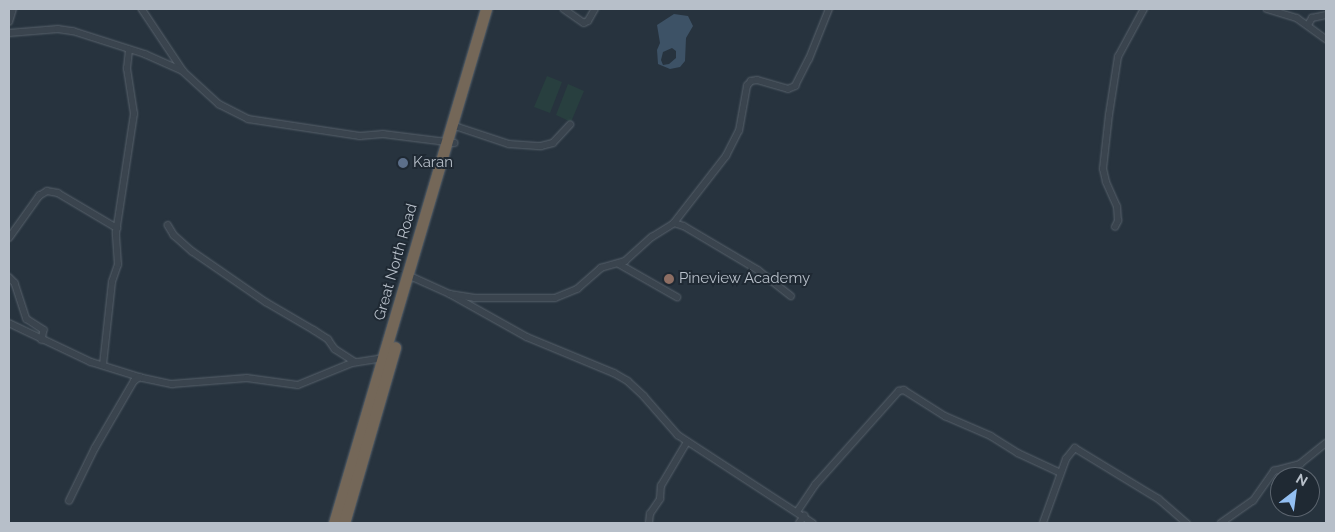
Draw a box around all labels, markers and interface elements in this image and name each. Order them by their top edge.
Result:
place label: Karan [413,154,453,172]
marker: Karan [397,157,409,169]
street label: Great North Road [371,201,421,323]
place label: Pineview Academy [679,270,811,288]
marker: Pineview Academy [663,273,675,285]
north arrow [1270,467,1320,517]
text: N [1293,470,1311,489]

